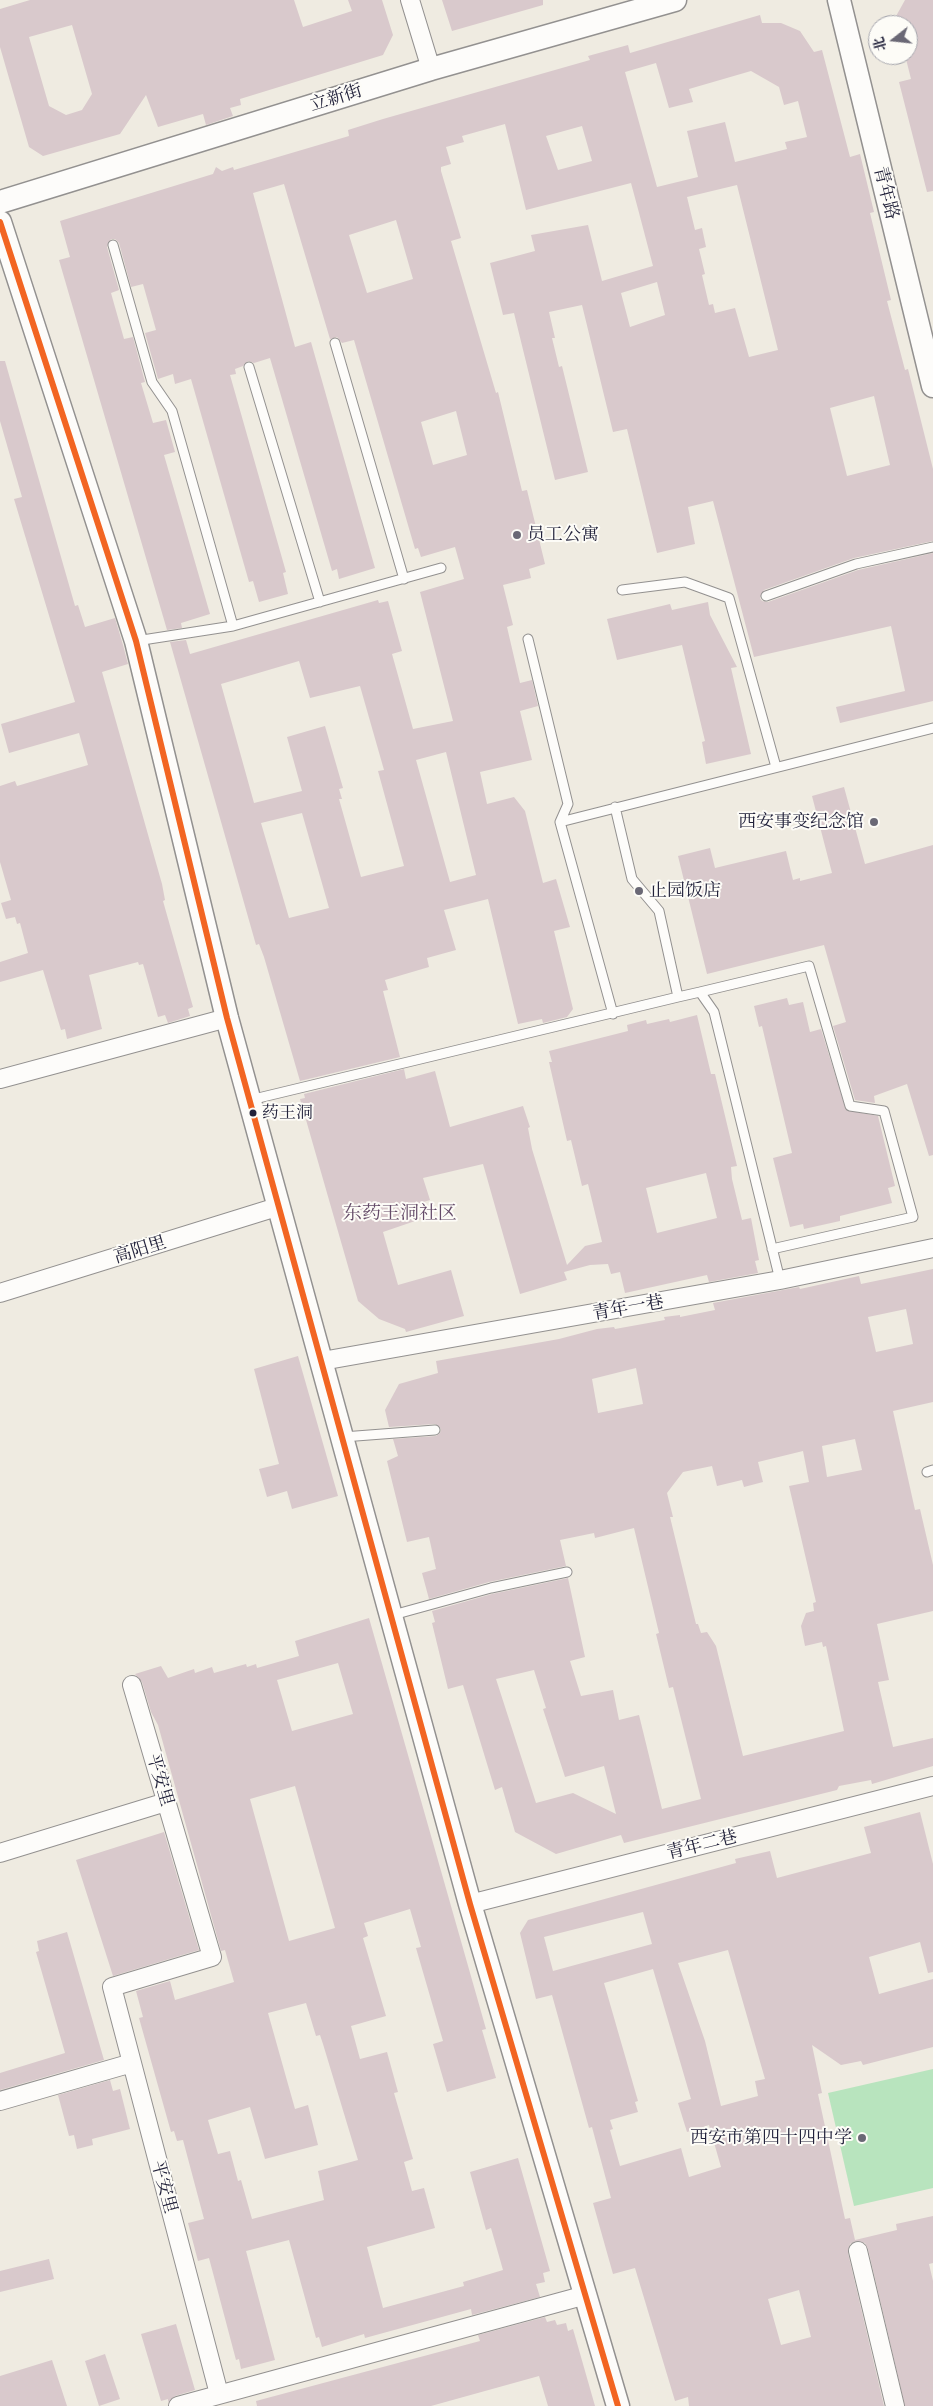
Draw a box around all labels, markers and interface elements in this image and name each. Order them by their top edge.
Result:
north arrow [868,15,918,65]
text: 北 [869,35,890,53]
street label: 立新街 [307,80,365,116]
street label: 青年路 [869,164,903,222]
place label: 员工公寓 [527,524,599,546]
marker: 员工公寓 [511,529,523,541]
place label: 西安事变纪念馆 [738,811,864,833]
marker: 西安事变纪念馆 [868,816,880,828]
place label: 止园饭店 [649,880,721,902]
marker: 止园饭店 [633,885,645,897]
place label: 药王洞 [262,1103,313,1123]
marker: 药王洞 [248,1108,258,1118]
district label: 东药王洞社区 [343,1203,457,1225]
street label: 高阳里 [111,1232,169,1268]
street label: 青年一巷 [591,1291,665,1325]
street label: 平安里 [142,1751,178,1809]
street label: 青年二巷 [664,1826,740,1864]
place label: 西安市第四十四中学 [690,2127,852,2149]
marker: 西安市第四十四中学 [856,2132,868,2144]
street label: 平安里 [147,2158,181,2216]

